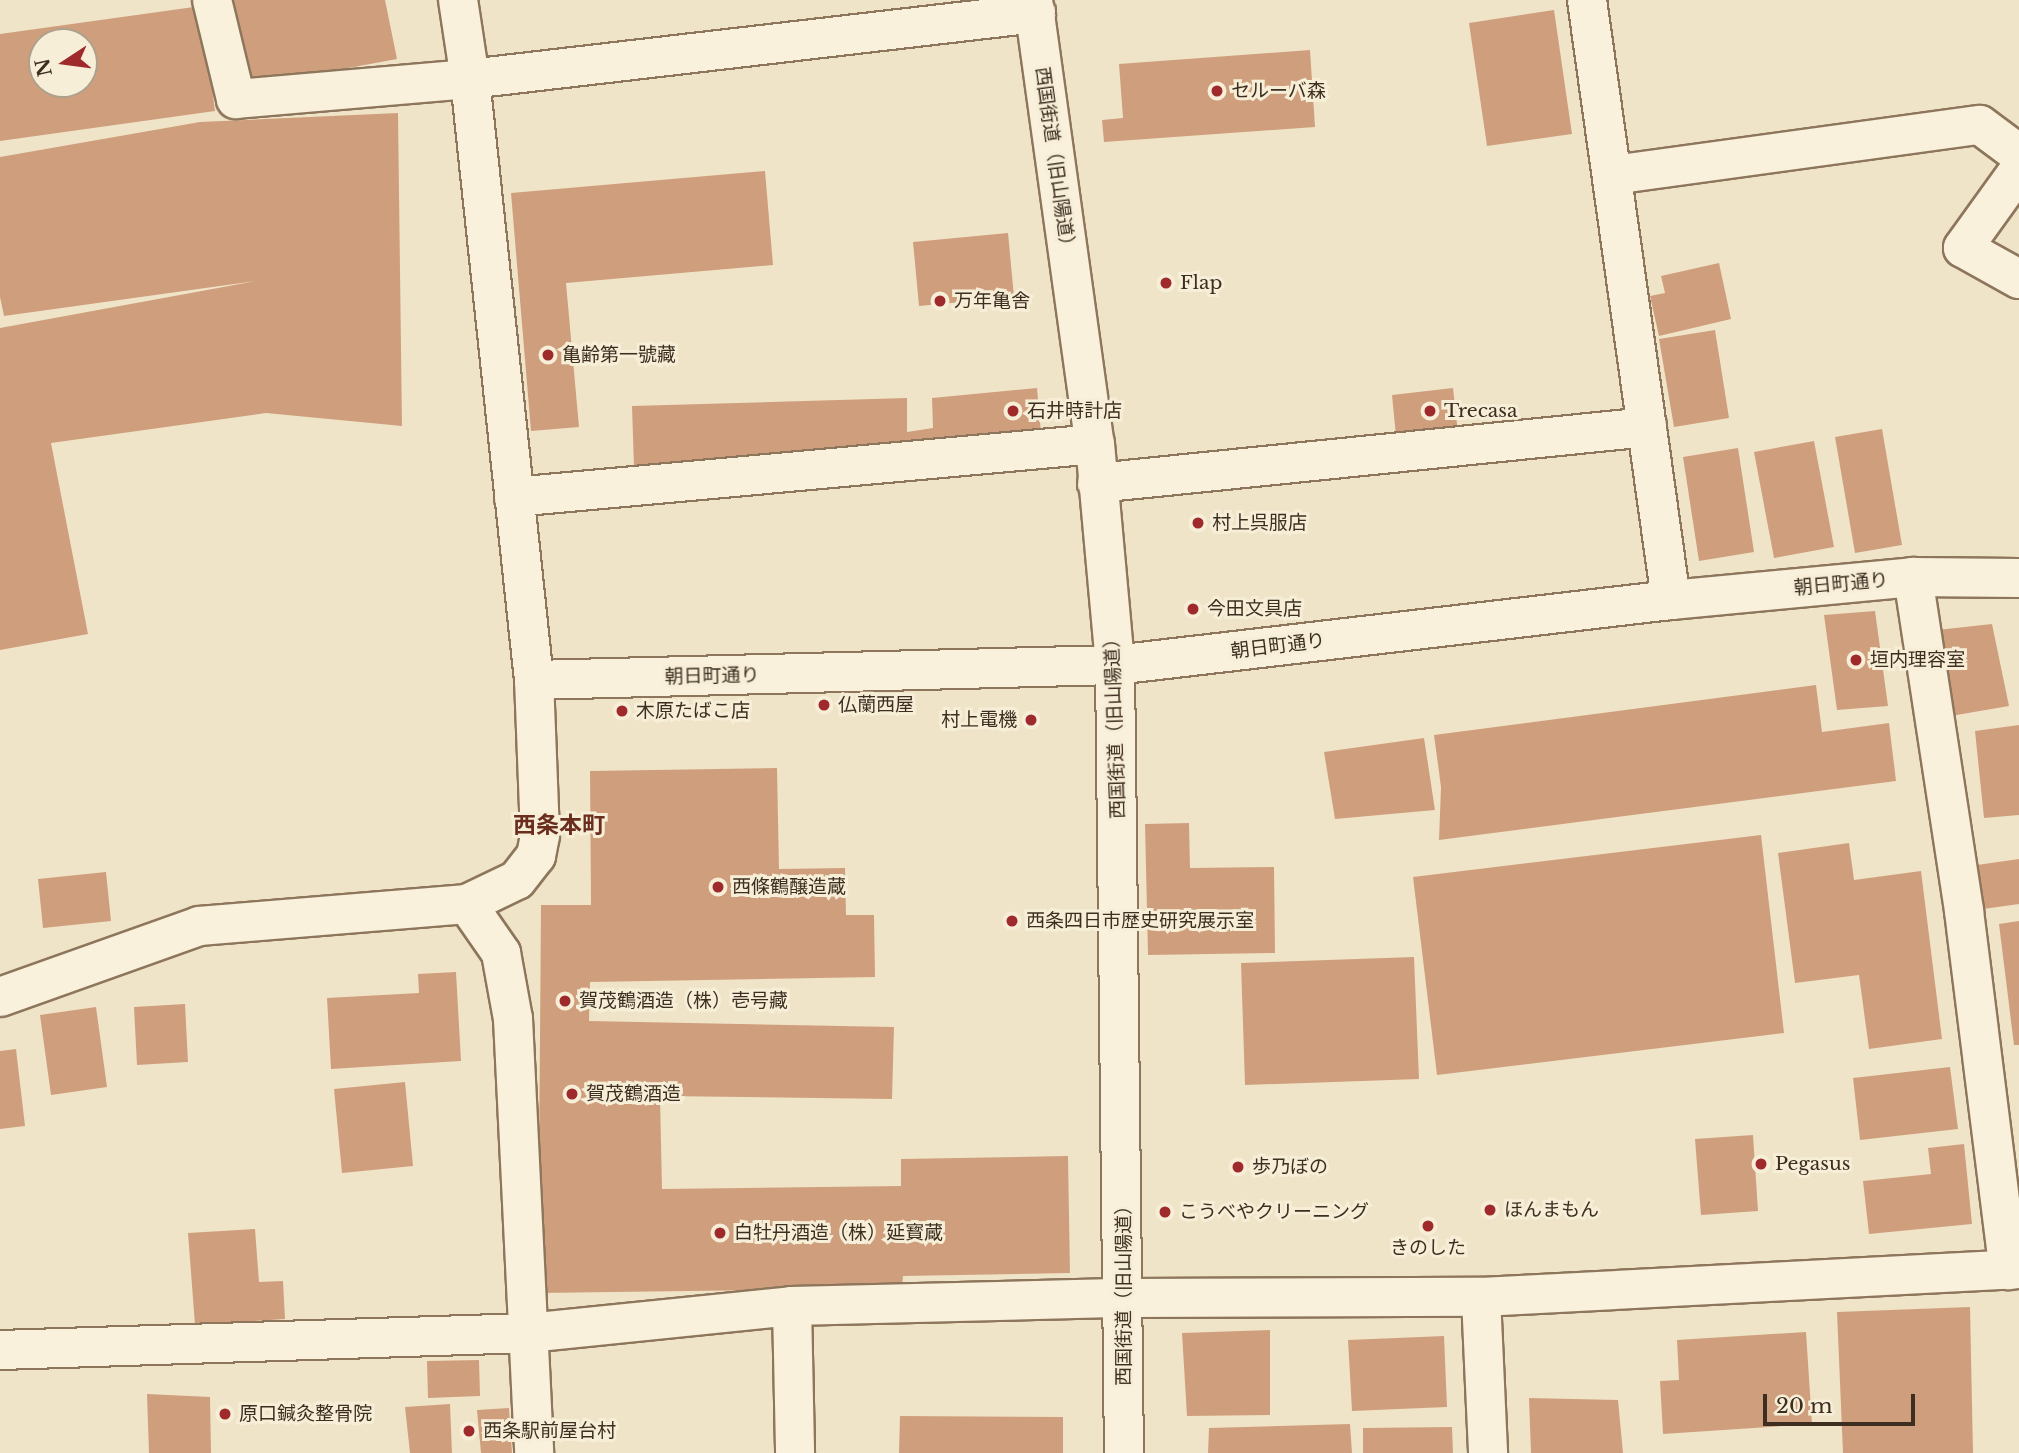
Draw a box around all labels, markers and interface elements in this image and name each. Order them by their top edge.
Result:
north arrow [28,28,98,98]
text: N [31,56,57,79]
street label: 西国街道（旧山陽道） [1030,65,1080,257]
place label: セルーバ森 [1231,80,1326,102]
marker: セルーバ森 [1209,83,1225,99]
place label: Flap [1180,272,1222,294]
marker: Flap [1158,275,1174,291]
place label: 万年亀舎 [954,290,1030,312]
marker: 万年亀舎 [932,293,948,309]
place label: 亀齢第一號藏 [562,344,676,366]
marker: 亀齢第一號藏 [540,347,556,363]
place label: 石井時計店 [1027,400,1122,422]
place label: Trecasa [1444,400,1517,422]
marker: 石井時計店 [1005,403,1021,419]
marker: Trecasa [1422,403,1438,419]
place label: 村上呉服店 [1212,512,1307,534]
marker: 村上呉服店 [1190,515,1206,531]
street label: 朝日町通り [1793,569,1889,599]
place label: 今田文具店 [1207,598,1302,620]
marker: 今田文具店 [1185,601,1201,617]
street label: 西国街道（旧山陽道） [1100,629,1130,819]
street label: 朝日町通り [1229,629,1327,663]
place label: 垣内理容室 [1870,649,1965,671]
marker: 垣内理容室 [1848,652,1864,668]
street label: 朝日町通り [664,664,760,688]
place label: 仏蘭西屋 [838,694,914,716]
marker: 仏蘭西屋 [816,697,832,713]
place label: 木原たばこ店 [636,700,750,722]
marker: 木原たばこ店 [614,703,630,719]
place label: 村上電機 [941,709,1017,731]
marker: 村上電機 [1023,712,1039,728]
district label: 西条本町 [513,811,605,839]
place label: 西條鶴醸造蔵 [732,876,846,898]
marker: 西條鶴醸造蔵 [710,879,726,895]
place label: 西条四日市歴史研究展示室 [1026,910,1254,932]
marker: 西条四日市歴史研究展示室 [1004,913,1020,929]
place label: 賀茂鶴酒造（株）壱号藏 [579,990,788,1012]
marker: 賀茂鶴酒造（株）壱号藏 [557,993,573,1009]
place label: 賀茂鶴酒造 [586,1083,681,1105]
marker: 賀茂鶴酒造 [564,1086,580,1102]
place label: Pegasus [1775,1153,1850,1175]
place label: 歩乃ぼの [1252,1156,1328,1178]
marker: Pegasus [1753,1156,1769,1172]
marker: 歩乃ぼの [1230,1159,1246,1175]
street label: 西国街道（旧山陽道） [1113,1196,1135,1386]
place label: ほんまもん [1504,1199,1599,1221]
place label: こうべやクリーニング [1179,1201,1369,1223]
marker: ほんまもん [1482,1202,1498,1218]
marker: こうべやクリーニング [1157,1204,1173,1220]
marker: きのした [1420,1218,1436,1234]
place label: 白牡丹酒造（株）延寳蔵 [734,1222,943,1244]
marker: 白牡丹酒造（株）延寳蔵 [712,1225,728,1241]
place label: きのした [1390,1237,1466,1259]
scale bar [1767,1380,1919,1424]
text: 20 m [1776,1393,1833,1419]
place label: 原口鍼灸整骨院 [239,1403,372,1425]
marker: 原口鍼灸整骨院 [217,1406,233,1422]
place label: 西条駅前屋台村 [483,1420,616,1442]
marker: 西条駅前屋台村 [461,1423,477,1439]

